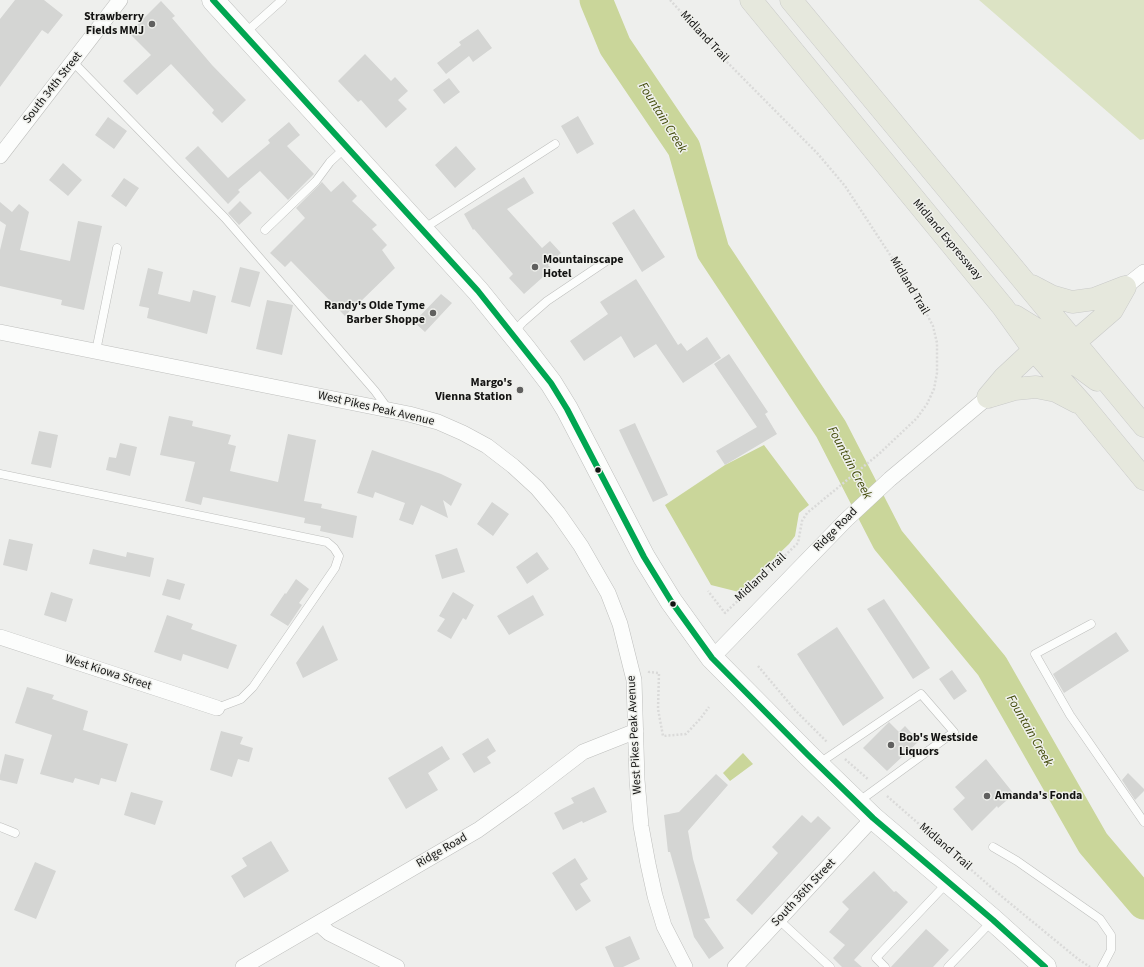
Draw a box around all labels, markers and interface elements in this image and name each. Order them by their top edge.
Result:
street label: Midland Trail [677,8,731,66]
place label: Strawberry Fields MMJ [84,10,144,38]
marker: Strawberry Fields MMJ [147,19,157,29]
street label: South 34th Street [20,49,86,127]
water label: Fountain Creek [634,80,690,156]
street label: Midland Expressway [909,197,985,283]
place label: Mountainscape Hotel [543,253,624,281]
street label: Midland Trail [886,254,932,318]
marker: Mountainscape Hotel [530,262,540,272]
place label: Randy's Olde Tyme Barber Shoppe [324,299,425,327]
marker: Randy's Olde Tyme Barber Shoppe [428,308,438,318]
place label: Margo's Vienna Station [435,376,512,404]
marker: Margo's Vienna Station [515,385,525,395]
street label: West Pikes Peak Avenue [316,389,436,429]
water label: Fountain Creek [823,424,875,502]
unlabelled marker [593,465,603,475]
street label: Ridge Road [811,505,861,555]
street label: Midland Trail [732,551,790,605]
unlabelled marker [668,599,678,609]
street label: West Kiowa Street [63,652,153,694]
street label: West Pikes Peak Avenue [625,675,645,795]
water label: Fountain Creek [1002,692,1056,770]
place label: Bob's Westside Liquors [899,731,978,759]
marker: Bob's Westside Liquors [886,740,896,750]
place label: Amanda's Fonda [995,789,1082,803]
marker: Amanda's Fonda [982,791,992,801]
street label: Midland Trail [916,820,974,874]
street label: Ridge Road [414,831,470,871]
street label: South 36th Street [769,856,839,930]

